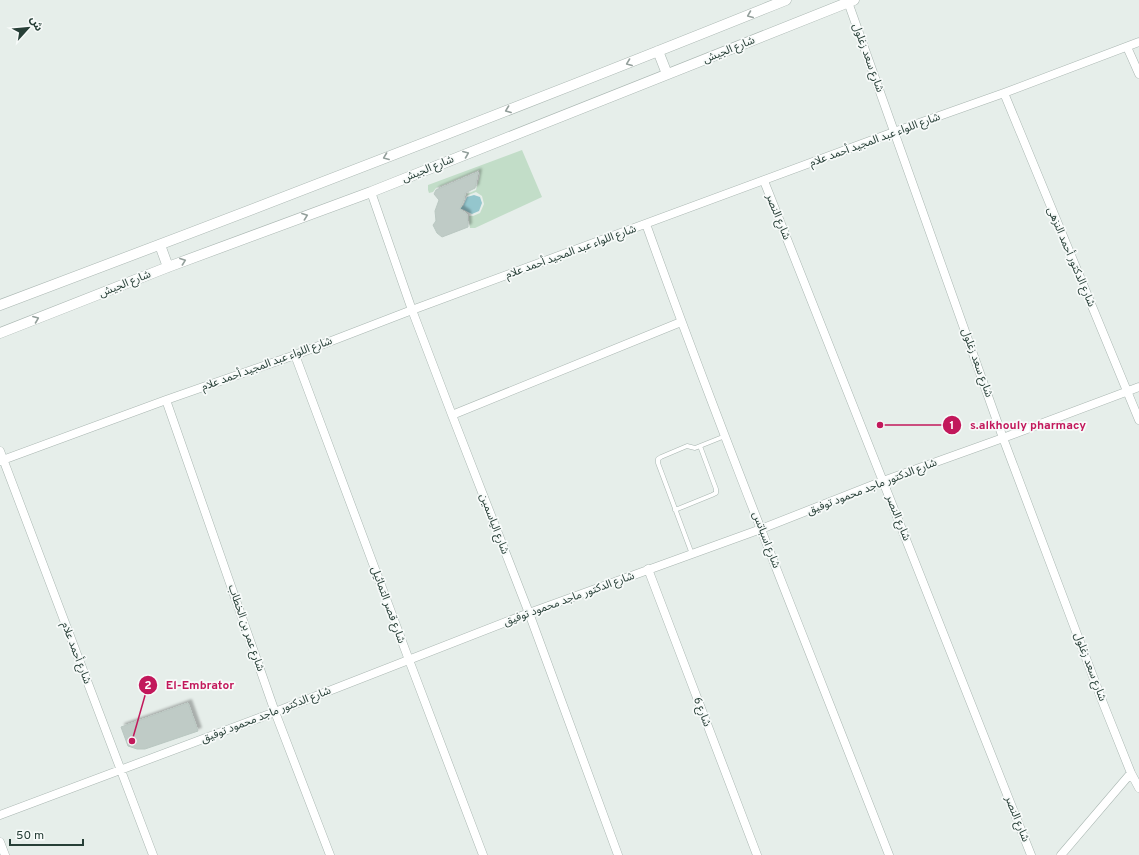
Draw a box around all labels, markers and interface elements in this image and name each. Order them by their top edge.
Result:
north arrow [8,8,48,48]
one-way arrow [746,10,753,18]
text: ش [26,14,46,34]
street label: شارع سعد زغلول [849,22,887,95]
street label: شارع الجيش [701,33,757,67]
one-way arrow [625,58,632,66]
one-way arrow [504,105,511,113]
street label: شارع اللواء عبد المجيد أحمد علام [808,109,943,170]
one-way arrow [462,151,469,159]
one-way arrow [383,152,390,160]
street label: شارع الجيش [400,152,456,186]
street label: شارع النصر [762,191,794,242]
street label: شارع الدكتور أحمد النزهى [1044,205,1099,309]
one-way arrow [302,213,309,221]
street label: شارع اللواء عبد المجيد أحمد علام [504,221,639,282]
one-way arrow [180,258,187,266]
street label: شارع الجيش [97,267,153,301]
one-way arrow [33,315,40,323]
street label: شارع سعد زغلول [958,327,996,400]
street label: شارع اللواء عبد المجيد أحمد علام [200,333,335,394]
callout: s.alkhouly pharmacy [942,413,1094,437]
text: 1 [950,418,954,434]
text: s.alkhouly pharmacy [970,418,1086,434]
street label: شارع الدكتور ماجد محمود توفيق [805,456,939,518]
street label: شارع الياسمين [476,492,512,557]
street label: شارع النصر [882,492,914,543]
street label: شارع اسباتس [749,510,783,571]
street label: شارع قصر التماثيل [368,565,409,646]
street label: شارع الدكتور ماجد محمود توفيق [502,569,637,629]
street label: شارع عمر بن الخطاب [225,583,268,674]
street label: شارع أحمد علام [58,620,95,686]
street label: شارع سعد زغلول [1071,631,1110,704]
callout: El-Embrator [138,673,242,697]
text: 2 [144,678,152,694]
text: El-Embrator [166,678,234,694]
street label: شارع الدكتور ماجد محمود توفيق [199,684,333,746]
street label: شارع 6 [690,695,714,729]
street label: شارع النصر [1001,793,1033,844]
scale bar [10,821,83,847]
text: 50 m [16,828,44,844]

